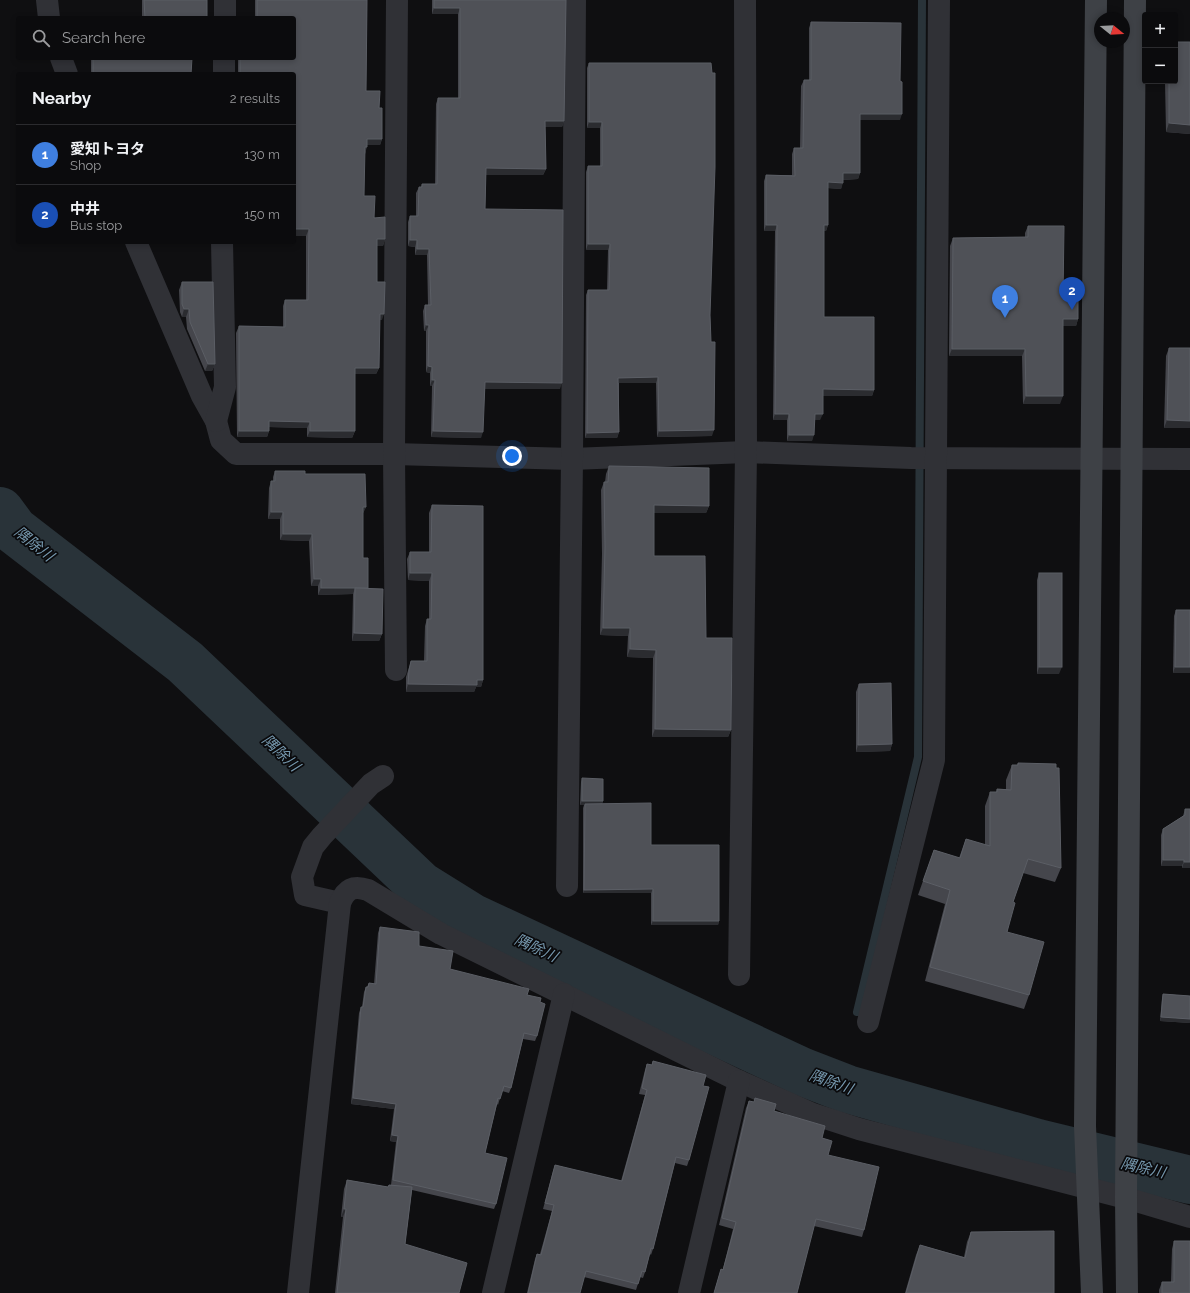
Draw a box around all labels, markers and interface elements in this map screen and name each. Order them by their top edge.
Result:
north arrow [1094,12,1130,48]
map controls [1142,12,1178,84]
button: + [1142,12,1178,48]
search box [16,16,296,60]
icon: search [30,27,52,49]
text: Search here [62,29,145,47]
button: − [1142,48,1178,84]
text: Nearby [32,88,91,108]
text: 2 results [230,91,280,106]
text: 愛知トヨタ [70,140,145,158]
text: 1 [42,147,48,162]
text: 130 m [244,147,280,162]
text: Shop [70,158,101,173]
text: 中井 [70,200,100,218]
text: 2 [41,207,49,222]
text: 150 m [244,207,280,222]
text: Bus stop [70,218,122,233]
pin: 2 [1059,277,1085,310]
pin: 1 [992,285,1018,318]
your location [502,446,522,466]
water label: 隅除川 [11,523,59,566]
water label: 隅除川 [259,731,305,776]
water label: 隅除川 [512,930,562,967]
water label: 隅除川 [807,1066,857,1099]
water label: 隅除川 [1119,1154,1169,1182]

